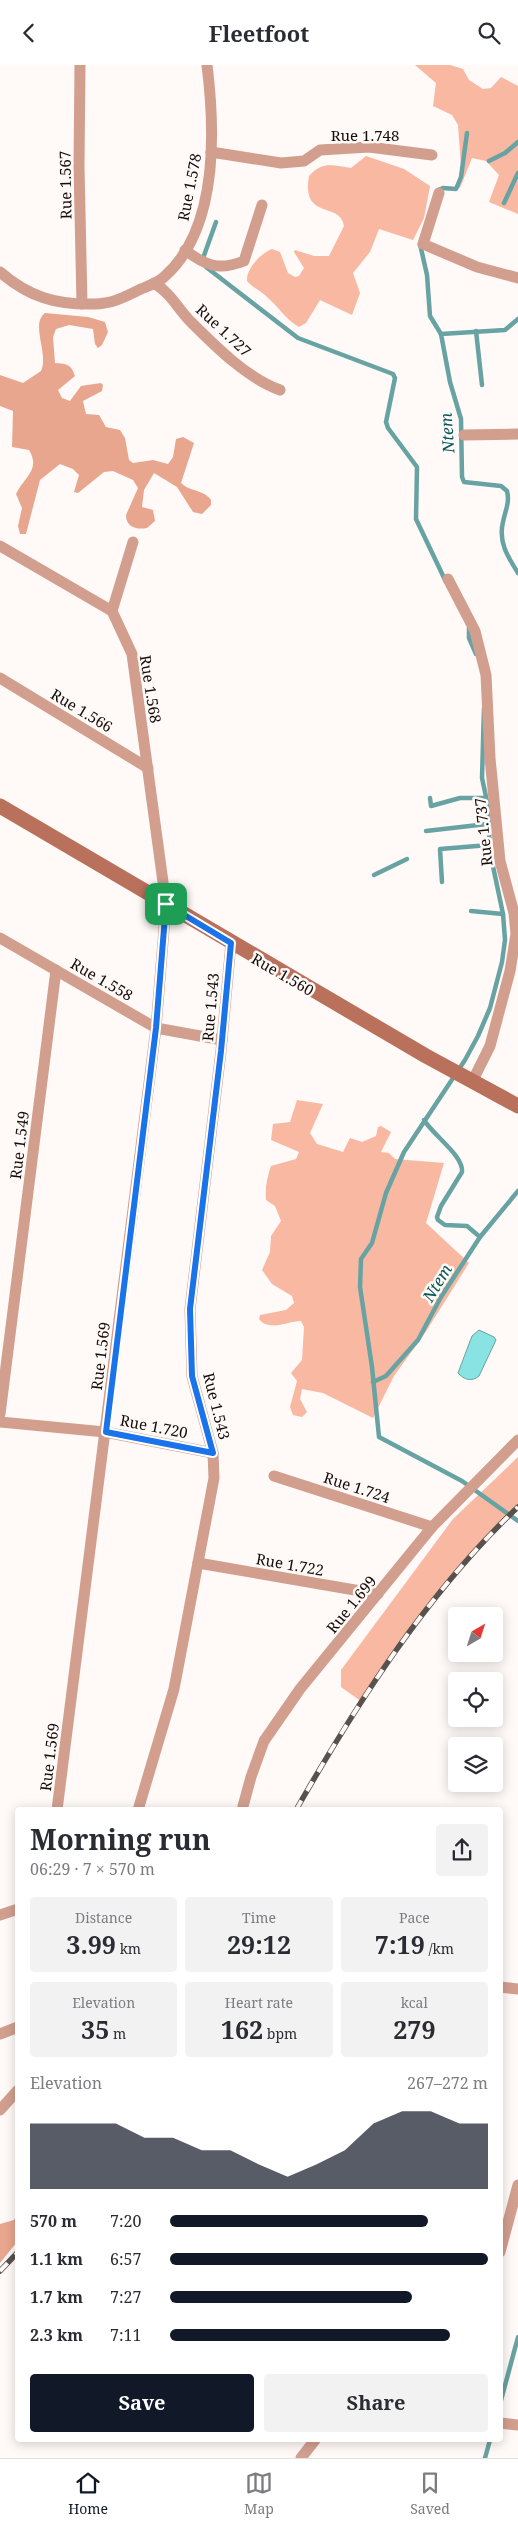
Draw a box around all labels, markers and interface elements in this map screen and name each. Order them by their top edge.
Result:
text: Fleetfoot [209,18,309,48]
icon: back [15,19,43,47]
icon: search [475,19,503,47]
street label: Rue 1.748 [331,125,399,145]
street label: Rue 1.567 [54,151,76,219]
street label: Rue 1.578 [173,151,205,223]
street label: Rue 1.727 [192,299,256,361]
water label: Ntem [435,411,459,455]
street label: Rue 1.568 [136,654,166,724]
street label: Rue 1.566 [47,684,117,736]
street label: Rue 1.737 [469,797,497,867]
pin [145,883,187,925]
icon: arrive [152,890,180,918]
street label: Rue 1.560 [248,948,318,1000]
street label: Rue 1.558 [67,953,137,1005]
street label: Rue 1.543 [197,972,223,1042]
street label: Rue 1.549 [5,1110,33,1180]
water label: Ntem [417,1259,457,1307]
street label: Rue 1.569 [86,1321,114,1391]
street label: Rue 1.543 [199,1370,235,1442]
street label: Rue 1.720 [118,1410,190,1442]
street label: Rue 1.724 [321,1467,393,1507]
street label: Rue 1.722 [254,1548,326,1580]
street label: Rue 1.699 [322,1571,380,1637]
north arrow [448,1607,502,1663]
map controls [448,1607,503,1792]
button: locate [448,1672,503,1727]
street label: Rue 1.569 [35,1722,63,1792]
button: layers [448,1737,503,1792]
text: Morning run [30,1820,211,1858]
button: share [436,1824,488,1876]
text: 06:29 · 7 × 570 m [30,1858,155,1880]
text: Distance [75,1908,132,1927]
text: Time [242,1908,276,1927]
text: Pace [399,1908,430,1927]
text: 3.99 [66,1927,116,1961]
text: 29:12 [227,1927,291,1961]
text: 7:19 [375,1927,425,1961]
text: km [116,1939,141,1958]
text: /km [425,1939,454,1958]
text: Elevation [72,1993,135,2012]
text: Heart rate [225,1993,293,2012]
text: kcal [401,1993,428,2012]
text: 35 [81,2012,109,2046]
text: 162 [221,2012,263,2046]
text: 279 [393,2012,436,2046]
text: m [109,2024,126,2043]
text: bpm [263,2024,297,2043]
text: Elevation [30,2072,102,2094]
text: 267–272 m [407,2072,488,2094]
text: 570 m [30,2210,77,2232]
text: 7:20 [110,2210,141,2232]
text: 1.1 km [30,2248,83,2270]
text: 6:57 [110,2248,141,2270]
text: 1.7 km [30,2286,83,2308]
text: 7:27 [110,2286,141,2308]
text: 2.3 km [30,2324,83,2346]
text: 7:11 [110,2324,141,2346]
button: Save [30,2374,254,2432]
button: Share [264,2374,488,2432]
tab: Home [68,2469,108,2518]
tab: Map [244,2469,274,2518]
tab: Saved [410,2469,450,2518]

